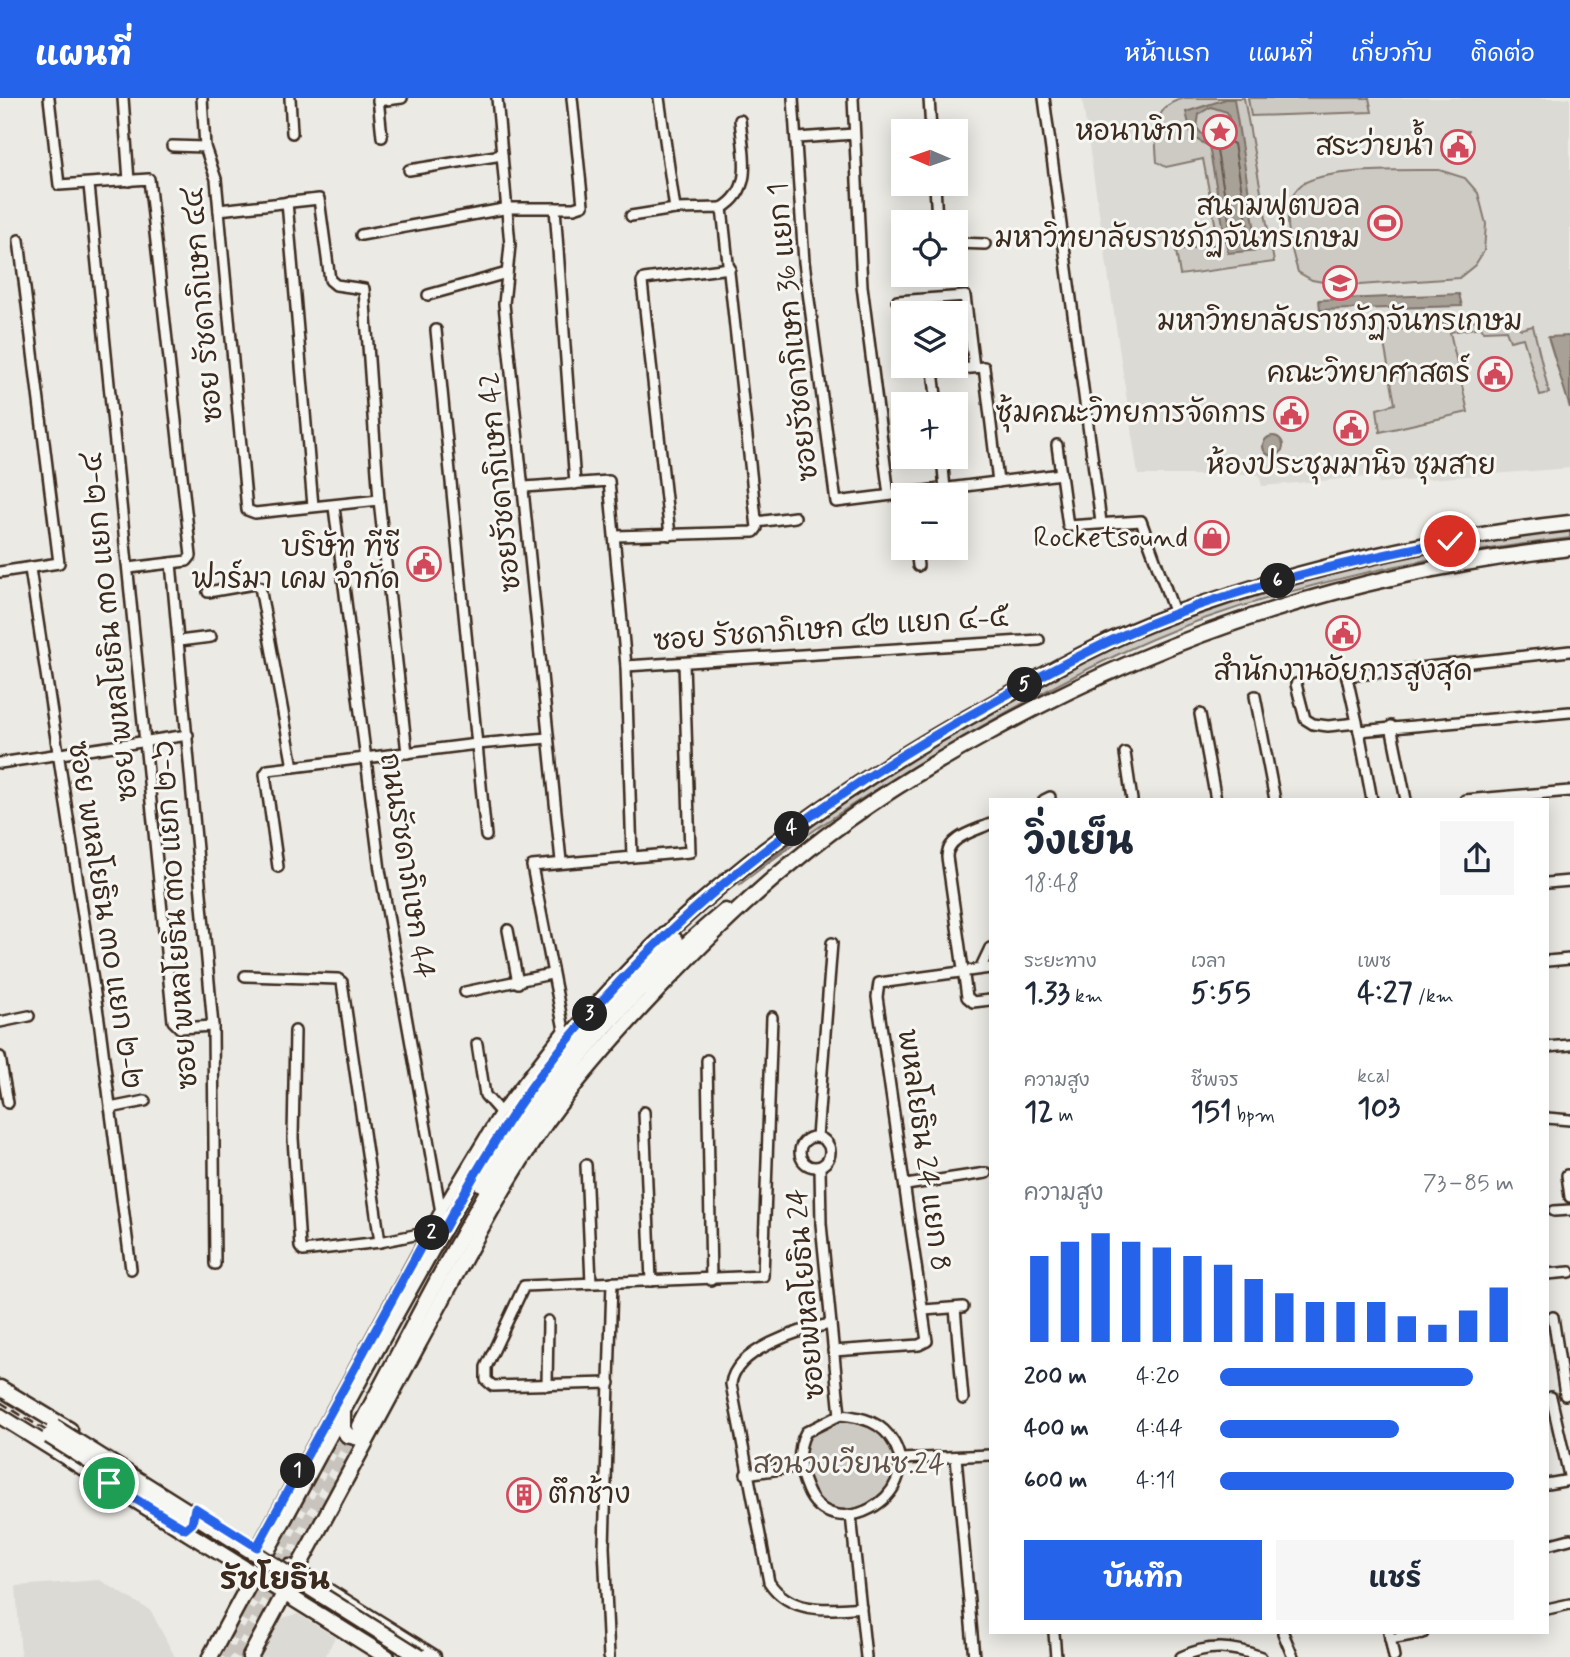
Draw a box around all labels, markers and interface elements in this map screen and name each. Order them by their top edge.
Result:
text: แผนที่ [35,34,132,78]
text: หน้าแรก [1125,39,1210,70]
text: แผนที่ [1248,39,1313,70]
text: เกี่ยวกับ [1351,39,1433,70]
text: ติดต่อ [1471,39,1535,70]
place icon: หอนาฬิกา [1201,113,1239,151]
place label: หอนาฬิกา [1075,114,1196,151]
north arrow [891,119,968,196]
map controls [891,119,968,560]
place label: สระว่ายน้ำ [1315,119,1434,166]
public building icon: สระว่ายน้ำ [1439,128,1477,166]
street label: ซอยรัชดาภิเษก 36 แยก 1 [760,181,828,483]
street label: ซอย รัชดาภิเษก ๔๔ [175,185,233,424]
place label: สนามฟุตบอล มหาวิทยาลัยราชภัฏจันทรเกษม [995,188,1360,258]
sports icon: สนามฟุตบอล มหาวิทยาลัยราชภัฏจันทรเกษม [1366,204,1404,242]
button: locate [891,210,968,287]
school or university icon: มหาวิทยาลัยราชภัฏจันทรเกษม [1321,264,1359,302]
button: layers [891,301,968,378]
place label: มหาวิทยาลัยราชภัฏจันทรเกษม [1157,304,1523,341]
place label: คณะวิทยาศาสตร์ [1267,353,1470,393]
public building icon: คณะวิทยาศาสตร์ [1476,355,1514,393]
street label: ซอยรัชดาภิเษก 42 [471,370,531,594]
button: + [891,392,968,469]
place label: ซุ้มคณะวิทยการจัดการ [995,394,1266,433]
public building icon: ซุ้มคณะวิทยการจัดการ [1272,395,1310,433]
public building icon: ห้องประชุมมานิจ ชุมสาย [1332,409,1370,447]
place label: ห้องประชุมมานิจ ชุมสาย [1206,446,1496,485]
street label: ซอย พหลโยธิน ๓๐ แยก ๒-๔ [71,449,148,804]
button: − [891,483,968,560]
pin [1420,511,1480,571]
shop icon: Rocketsound [1193,519,1231,557]
place label: Rocketsound [1033,520,1188,557]
icon: check [1431,522,1469,560]
place label: บริษัท ทีซี ฟาร์มา เคม จำกัด [191,529,400,599]
public building icon: บริษัท ทีซี ฟาร์มา เคม จำกัด [405,545,443,583]
pin: 6 [1260,564,1296,598]
text: 6 [1273,568,1282,593]
street label: ซอย รัชดาภิเษก ๔๒ แยก ๔-๕ [652,599,1011,661]
public building icon: สำนักงานอัยการสูงสุด [1324,614,1362,652]
place label: สำนักงานอัยการสูงสุด [1214,652,1472,691]
pin: 5 [1007,668,1042,702]
text: 5 [1019,672,1030,697]
street label: ซอย พหลโยธิน ๓๐ แยก ๒-๒ [58,738,153,1092]
street label: ซอย พหลโยธิน ๓๐ แยก ๒-๖ [143,739,208,1091]
street label: ถนนรัชดาภิเษก 44 [370,751,442,981]
pin: 4 [774,812,810,846]
text: 4 [786,816,797,841]
text: วิ่งเย็น [1024,818,1133,867]
button: share [1440,821,1514,895]
text: 18:48 [1024,869,1079,899]
text: ระยะทาง [1024,949,1097,974]
text: เวลา [1191,949,1226,974]
text: เพซ [1357,949,1391,974]
text: 1.33 [1024,974,1070,1013]
text: 5:55 [1191,974,1251,1013]
text: 4:27 [1357,974,1413,1013]
text: km [1070,984,1103,1009]
text: /km [1413,984,1454,1009]
pin: 3 [572,996,608,1032]
text: 3 [585,1001,594,1026]
street label: พหลโยธิน 24 แยก 8 [888,1026,961,1273]
text: kcal [1357,1064,1389,1089]
text: ความสูง [1024,1068,1090,1093]
text: ชีพจร [1191,1068,1239,1093]
text: 103 [1357,1089,1400,1128]
text: 12 [1024,1093,1053,1132]
text: 151 [1191,1093,1232,1132]
text: m [1053,1103,1074,1128]
text: bpm [1232,1103,1275,1128]
text: 73–85 m [1423,1169,1514,1199]
text: ความสูง [1024,1179,1103,1209]
street label: ซอยพหลโยธิน 24 [776,1187,835,1401]
pin: 2 [414,1216,450,1250]
text: 2 [427,1220,436,1245]
text: 200 m [1024,1362,1087,1392]
text: 4:20 [1136,1362,1180,1392]
text: 400 m [1024,1414,1089,1444]
text: 4:44 [1136,1414,1183,1444]
park label: สวนวงเวียนซ.24 [753,1446,945,1484]
pin [79,1453,139,1513]
pin: 1 [280,1454,316,1488]
text: 1 [293,1458,302,1483]
icon: arrive [90,1464,128,1502]
text: 600 m [1024,1466,1087,1496]
text: 4:11 [1136,1466,1176,1496]
place label: ตึกช้าง [548,1475,630,1514]
building icon: ตึกช้าง [505,1476,543,1514]
button: บันทึก [1024,1540,1262,1620]
button: แชร์ [1276,1540,1514,1620]
district label: รัชโยธิน [220,1559,330,1600]

